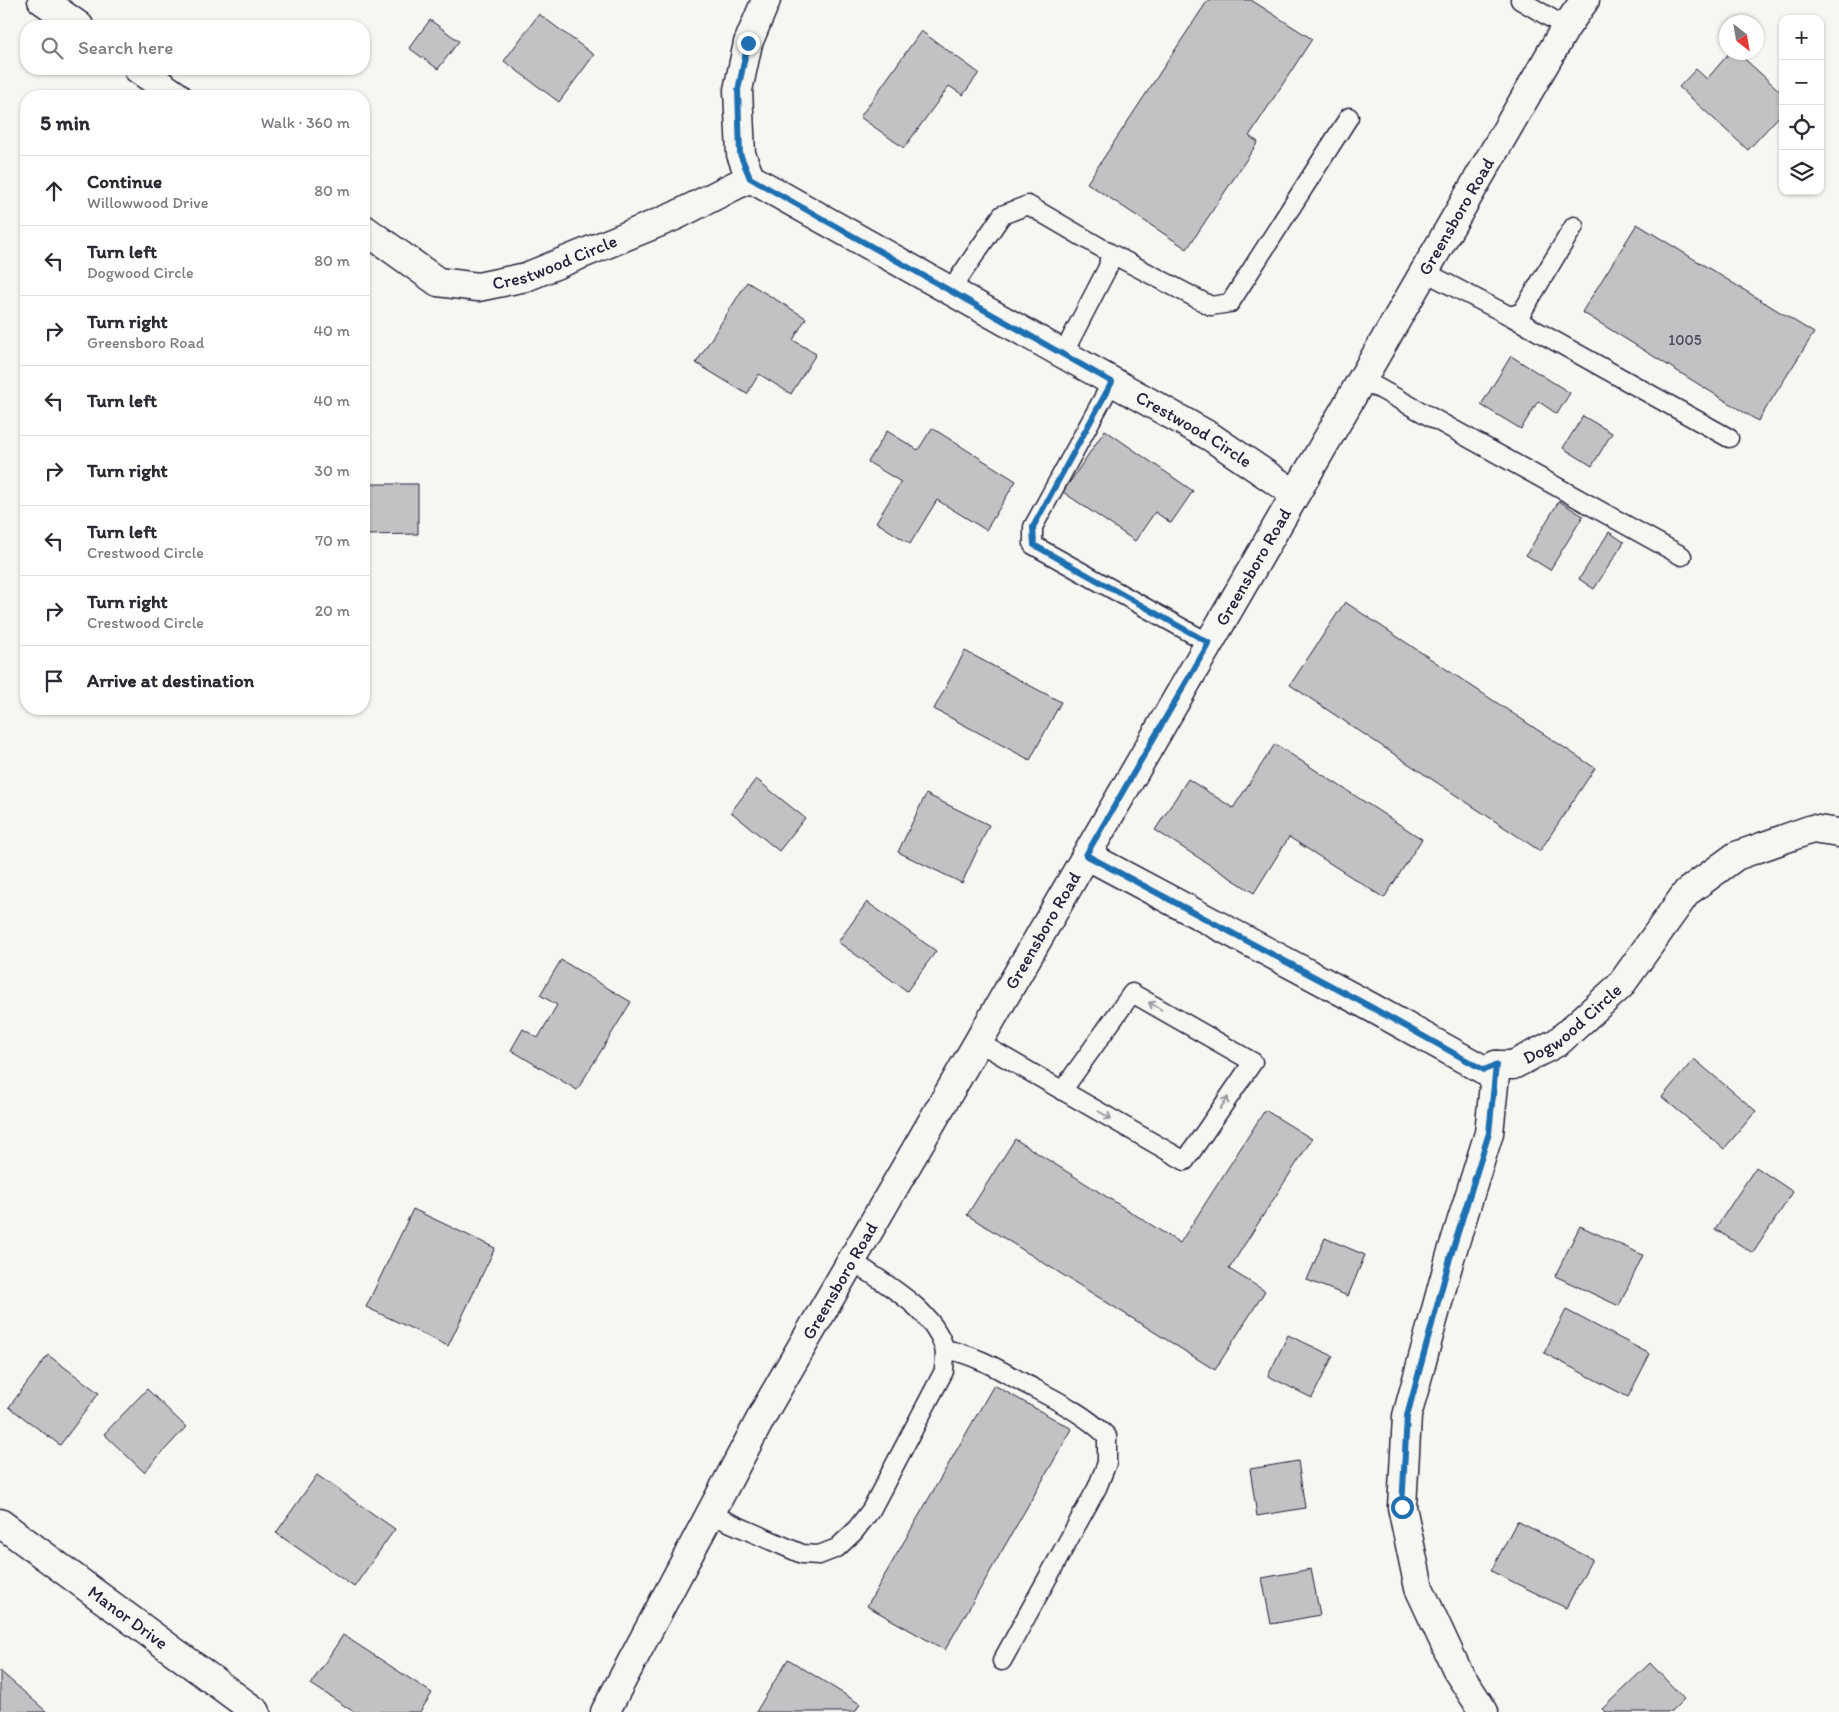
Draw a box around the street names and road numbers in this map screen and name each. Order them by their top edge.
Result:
street label: Greensboro Road [1414,154,1499,279]
street label: Crestwood Circle [490,230,620,295]
street label: Crestwood Circle [1132,386,1256,473]
street label: Greensboro Road [1211,504,1296,630]
street label: Greensboro Road [1000,868,1086,993]
street label: Dogwood Circle [1519,979,1626,1069]
street label: Greensboro Road [797,1218,883,1344]
street label: Manor Drive [84,1581,172,1654]

